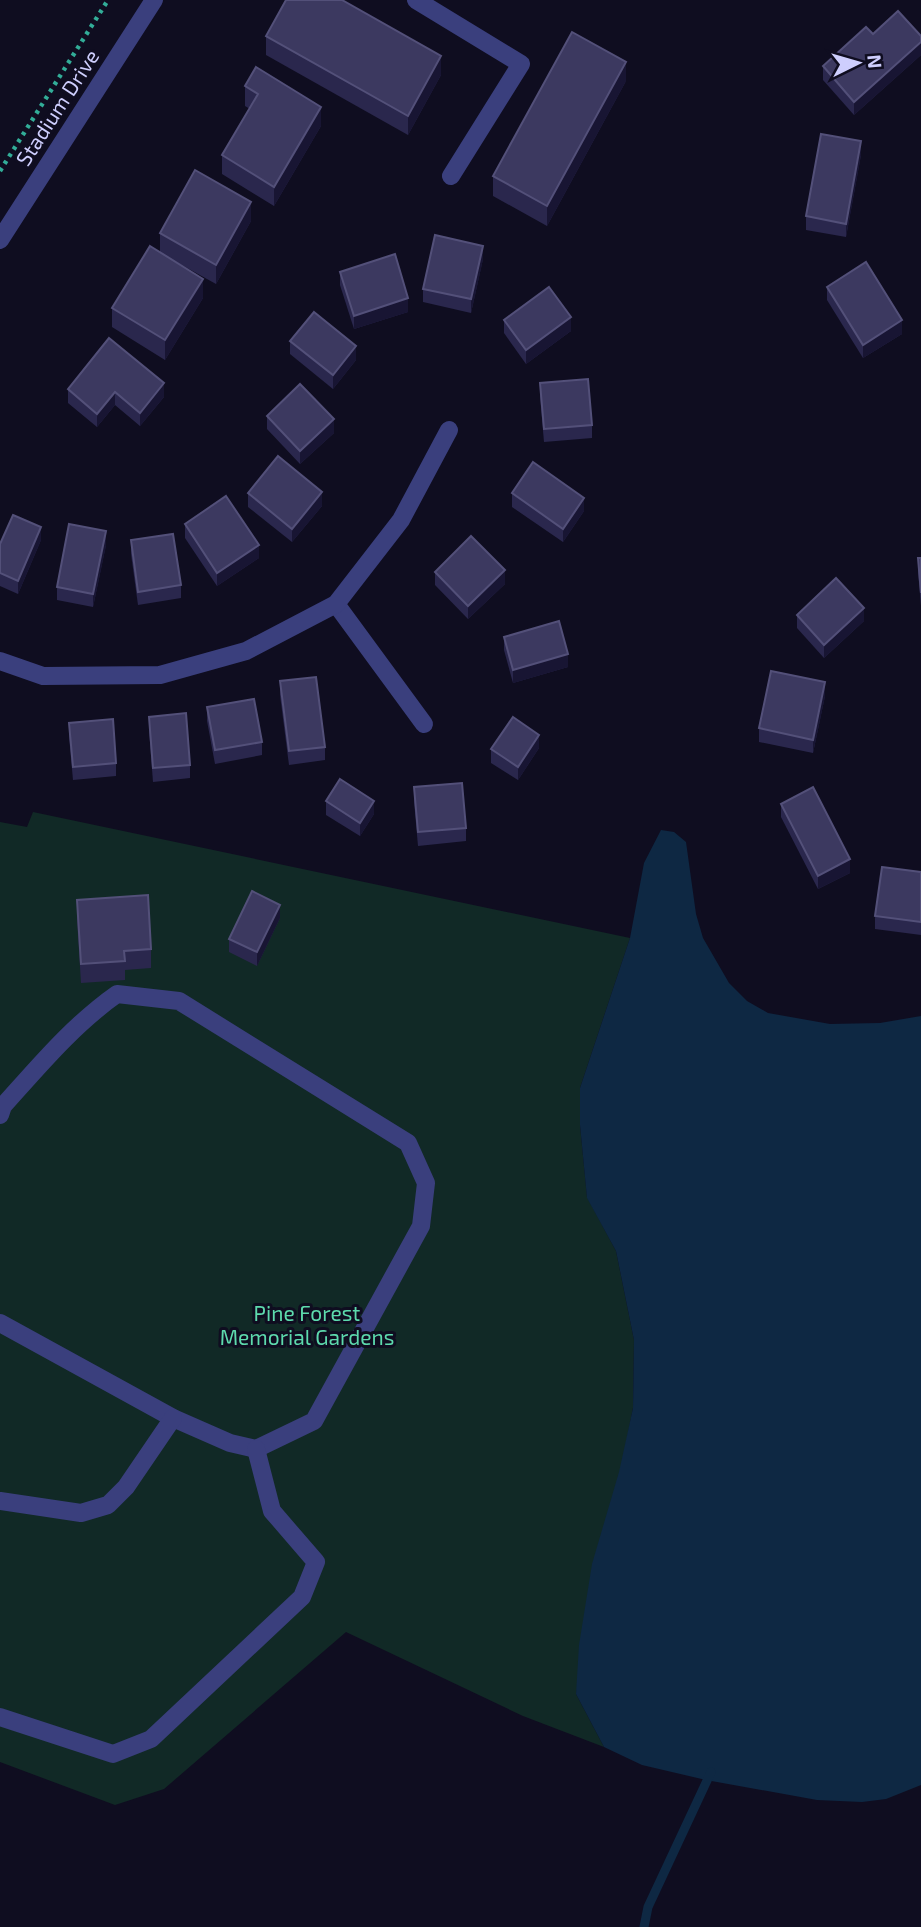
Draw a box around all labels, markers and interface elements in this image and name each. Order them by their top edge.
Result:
north arrow [823,28,893,98]
street label: Stadium Drive [10,44,104,170]
text: N [863,54,887,69]
park label: Pine Forest Memorial Gardens [220,1300,394,1349]

